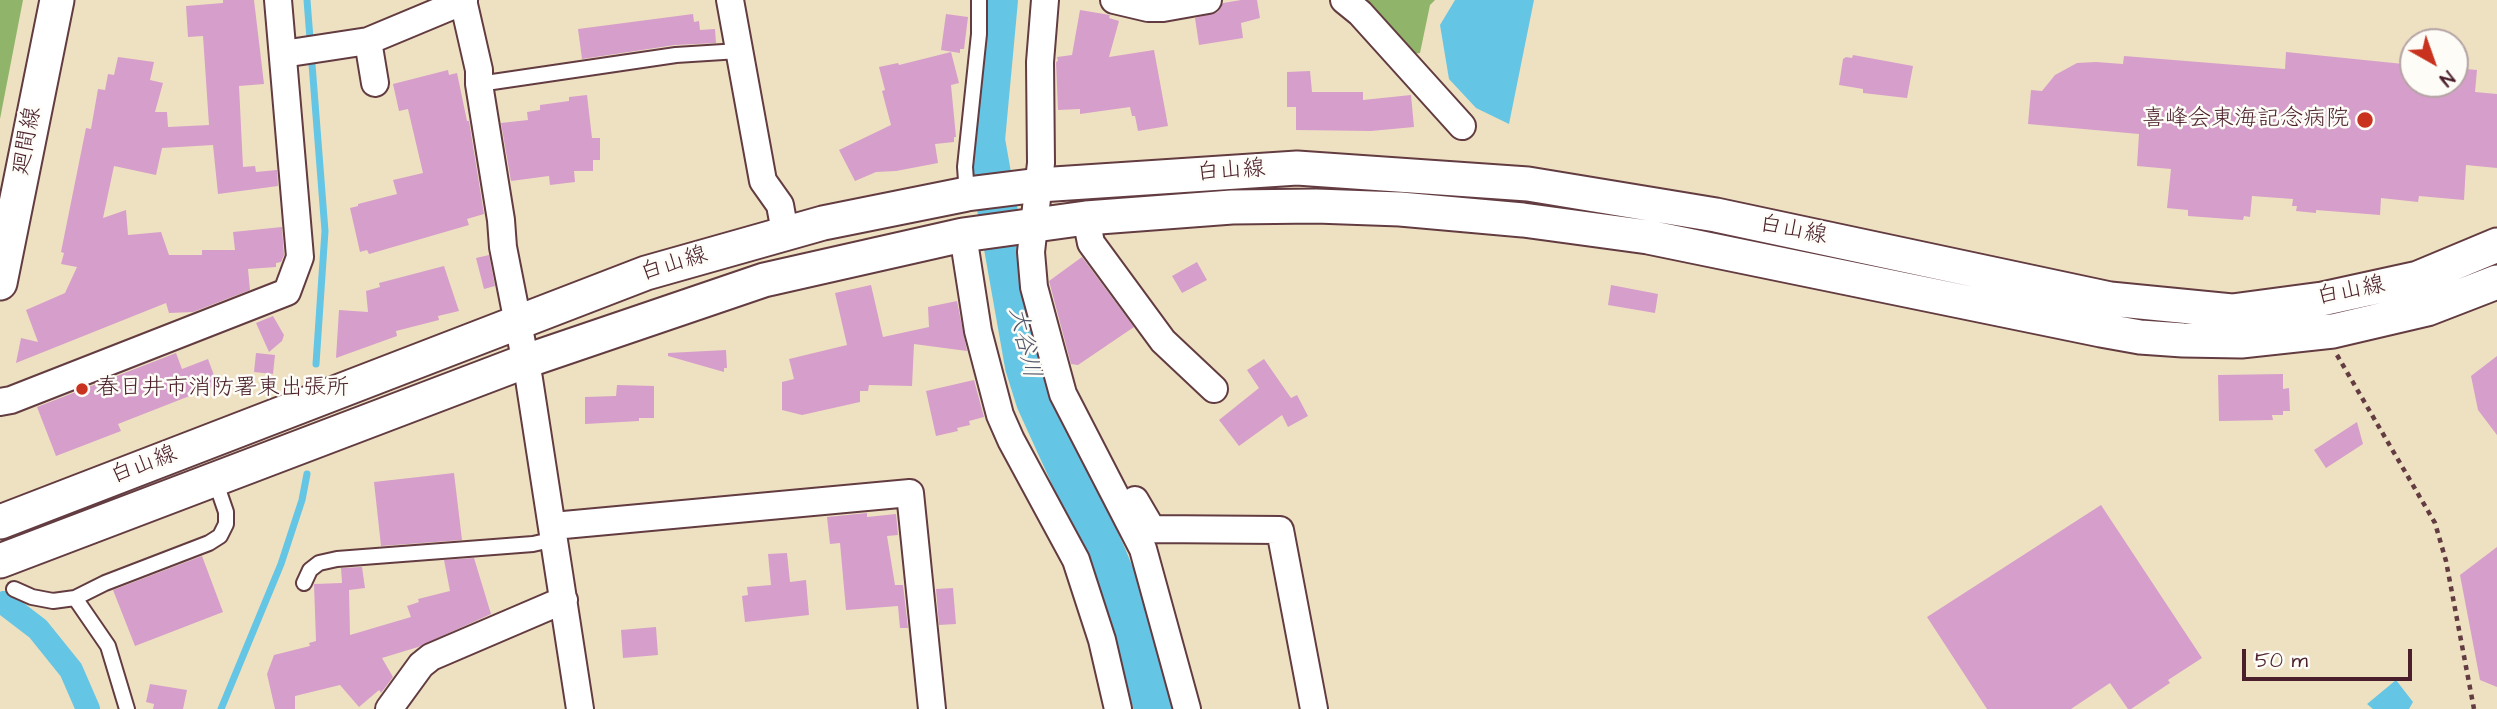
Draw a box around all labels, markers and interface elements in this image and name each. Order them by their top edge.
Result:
north arrow [2399,28,2469,98]
text: N [2433,64,2460,92]
street label: 廻間線 [8,105,48,177]
place label: 喜峰会東海記念病院 [2142,106,2349,134]
marker: 喜峰会東海記念病院 [2355,110,2375,130]
street label: 白山線 [1196,156,1266,188]
street label: 白山線 [1757,211,1829,251]
street label: 白山線 [637,242,711,288]
street label: 白山線 [2315,272,2387,312]
water label: 大谷川 [1001,305,1045,381]
place label: 春日井市消防署東出張所 [96,375,349,403]
marker: 春日井市消防署東出張所 [74,381,90,397]
street label: 白山線 [107,441,181,491]
scale bar [2245,636,2415,680]
text: 50 m [2255,646,2308,675]

